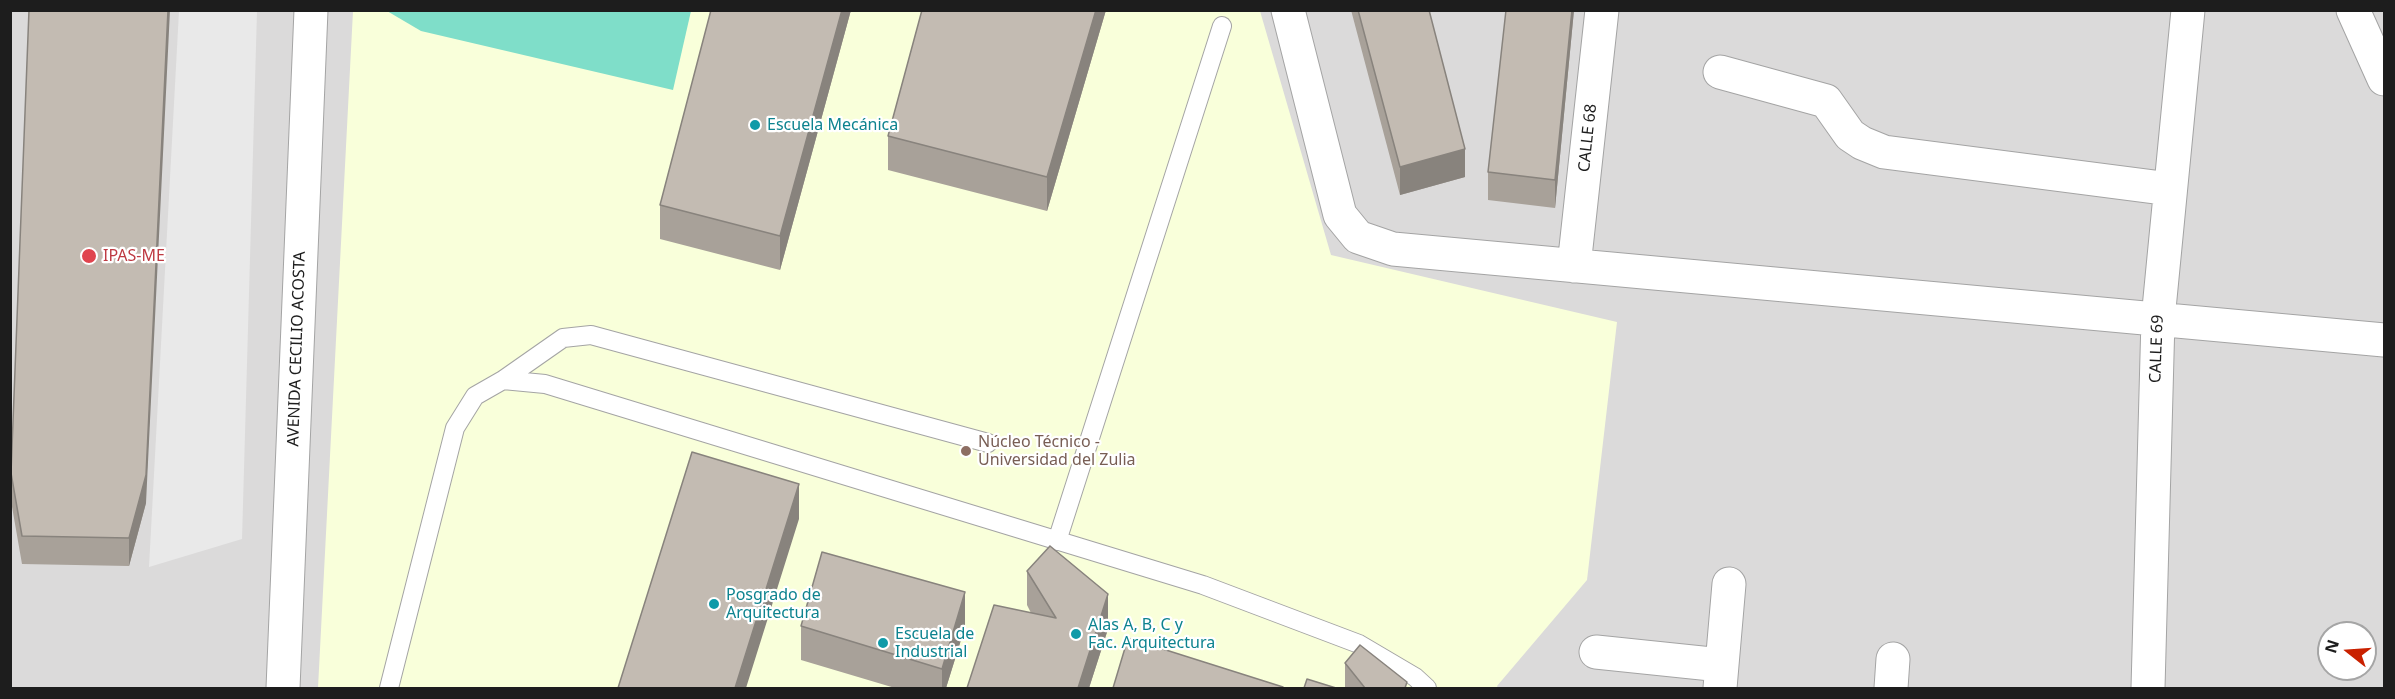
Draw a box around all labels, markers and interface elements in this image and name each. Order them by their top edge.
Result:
street label: CALLE 68 [1575,103,1601,173]
place label: Escuela Mecánica [767,115,898,135]
marker: Escuela Mecánica [748,118,762,132]
place label: IPAS-ME [103,246,165,266]
marker: IPAS-ME [80,247,98,265]
street label: AVENIDA CECILIO ACOSTA [284,251,310,447]
street label: CALLE 69 [2146,314,2168,384]
place label: Núcleo Técnico - Universidad del Zulia [978,432,1136,470]
marker: Núcleo Técnico - Universidad del Zulia [959,444,973,458]
place label: Posgrado de Arquitectura [726,585,821,623]
marker: Posgrado de Arquitectura [707,597,721,611]
place label: Alas A, B, C y Fac. Arquitectura [1088,615,1215,653]
north arrow [2317,621,2377,681]
place label: Escuela de Industrial [895,624,974,662]
marker: Alas A, B, C y Fac. Arquitectura [1069,627,1083,641]
marker: Escuela de Industrial [876,636,890,650]
text: N [2319,637,2344,656]

